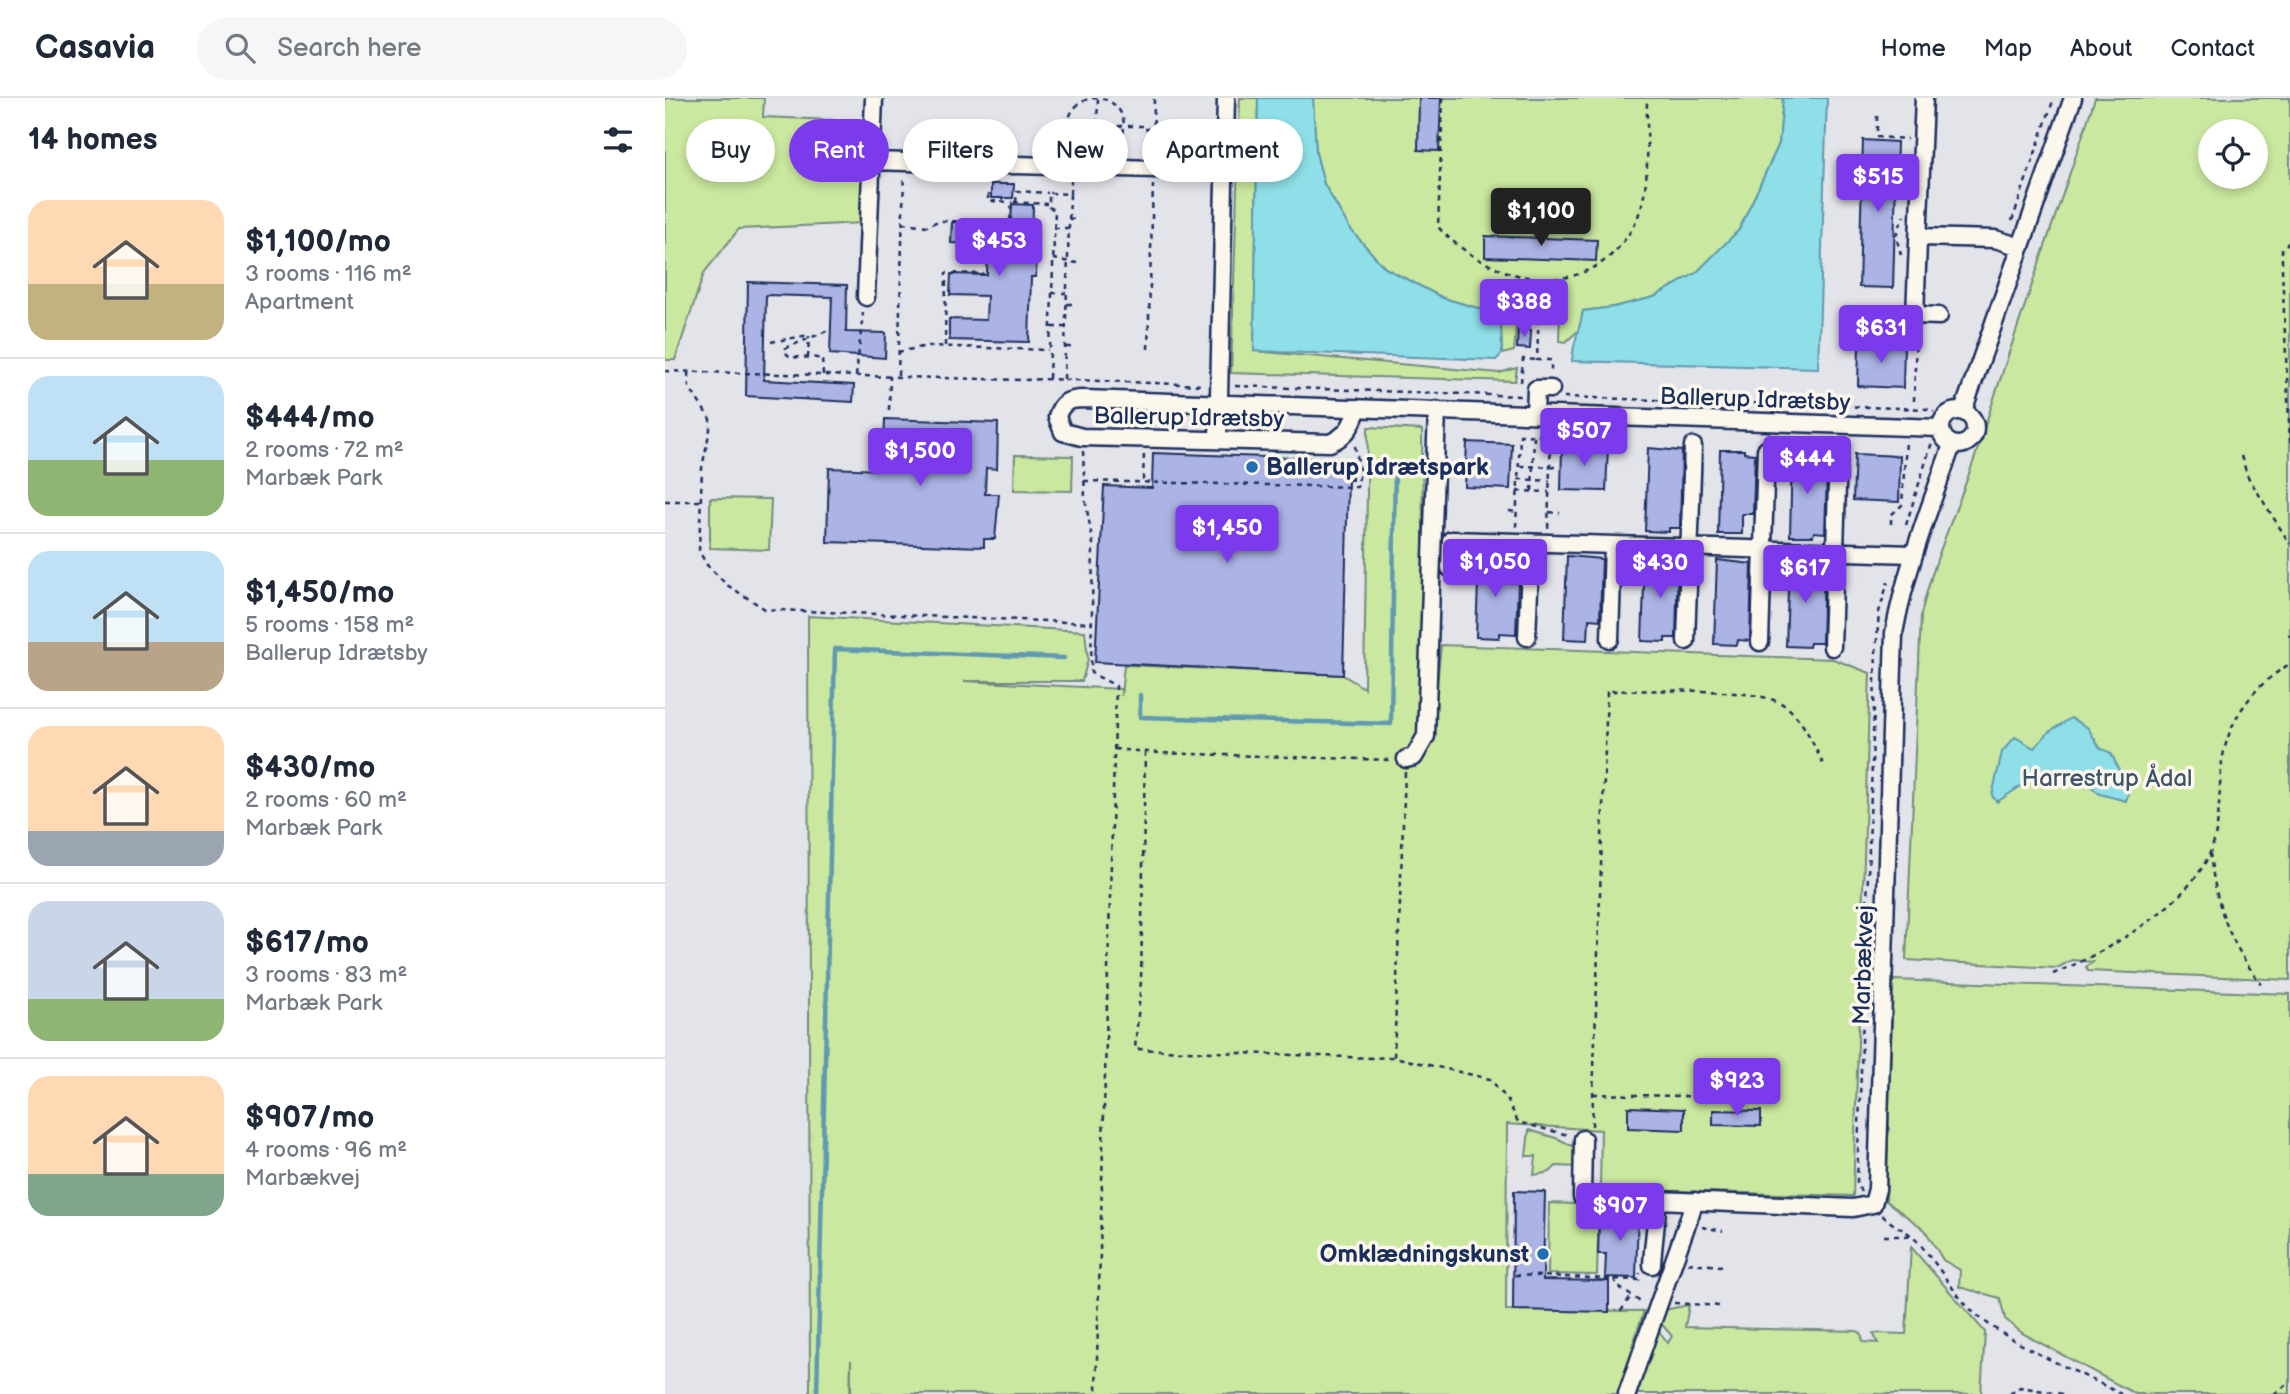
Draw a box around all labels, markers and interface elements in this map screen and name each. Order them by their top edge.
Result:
search box [197,17,687,80]
text: Casavia [35,28,155,68]
icon: search [221,29,259,67]
text: Search here [277,33,421,64]
text: Home [1881,34,1946,63]
text: Map [1984,34,2032,63]
text: About [2070,34,2132,63]
text: Contact [2170,34,2255,63]
chip: Buy [686,119,775,182]
chip: Rent [789,119,889,182]
chip: Filters [903,119,1018,182]
chip: New [1032,119,1128,182]
chip: Apartment [1142,119,1303,182]
map controls [2198,119,2268,189]
button: locate [2198,119,2268,189]
icon: filters [599,121,637,159]
text: 14 homes [28,122,157,158]
pin: $515 [1837,155,1919,214]
text: $515 [1852,163,1904,191]
pin: $1,100 [1484,188,1598,248]
text: $1,100 [1507,197,1575,225]
pin: $453 [958,218,1040,278]
text: $1,100/mo [245,224,391,260]
text: $453 [971,227,1027,255]
icon: home [84,228,168,312]
text: 3 rooms · 116 m² [245,260,412,288]
pin: $388 [1483,280,1565,339]
text: Apartment [245,288,354,316]
text: $388 [1496,288,1552,316]
pin: $631 [1840,306,1922,365]
text: $631 [1855,314,1907,342]
street label: Ballerup Idrætsby [1659,382,1851,417]
text: $444/mo [245,400,375,436]
street label: Ballerup Idrætsby [1093,401,1285,434]
icon: home [84,404,168,488]
pin: $507 [1543,408,1625,468]
text: $507 [1556,417,1612,445]
pin: $1,500 [863,428,977,488]
text: 2 rooms · 72 m² [245,436,404,464]
pin: $444 [1766,436,1848,496]
text: $1,500 [884,437,956,465]
text: $444 [1779,445,1835,473]
place label: Ballerup Idrætspark [1266,453,1489,482]
marker: Ballerup Idrætspark [1244,459,1260,475]
text: Marbæk Park [245,464,382,492]
pin: $1,450 [1170,505,1284,565]
text: $1,450 [1191,514,1263,542]
pin: $1,050 [1438,540,1552,599]
pin: $430 [1619,540,1701,600]
pin: $617 [1764,546,1846,605]
text: $1,050 [1459,548,1531,576]
text: $430 [1632,549,1688,577]
text: $617 [1779,554,1831,582]
text: $1,450/mo [245,575,394,611]
icon: home [84,579,168,663]
text: 5 rooms · 158 m² [245,611,414,639]
text: Ballerup Idrætsby [245,639,428,667]
text: $430/mo [245,750,375,786]
icon: home [84,754,168,838]
park label: Harrestrup Ådal [2022,763,2192,793]
text: 2 rooms · 60 m² [245,786,407,814]
text: Marbæk Park [245,814,382,842]
street label: Marbækvej [1847,905,1880,1025]
text: $617/mo [245,925,369,961]
icon: home [84,929,168,1013]
text: 3 rooms · 83 m² [245,961,407,989]
text: Marbæk Park [245,989,382,1017]
pin: $923 [1696,1058,1778,1118]
text: $923 [1709,1067,1765,1095]
text: $907/mo [245,1100,374,1136]
icon: home [84,1104,168,1188]
text: 4 rooms · 96 m² [245,1136,407,1164]
text: Marbækvej [245,1164,360,1192]
pin: $907 [1579,1184,1661,1243]
text: $907 [1592,1192,1648,1220]
place label: Omklædningskunst [1320,1240,1529,1269]
marker: Omklædningskunst [1535,1246,1551,1262]

